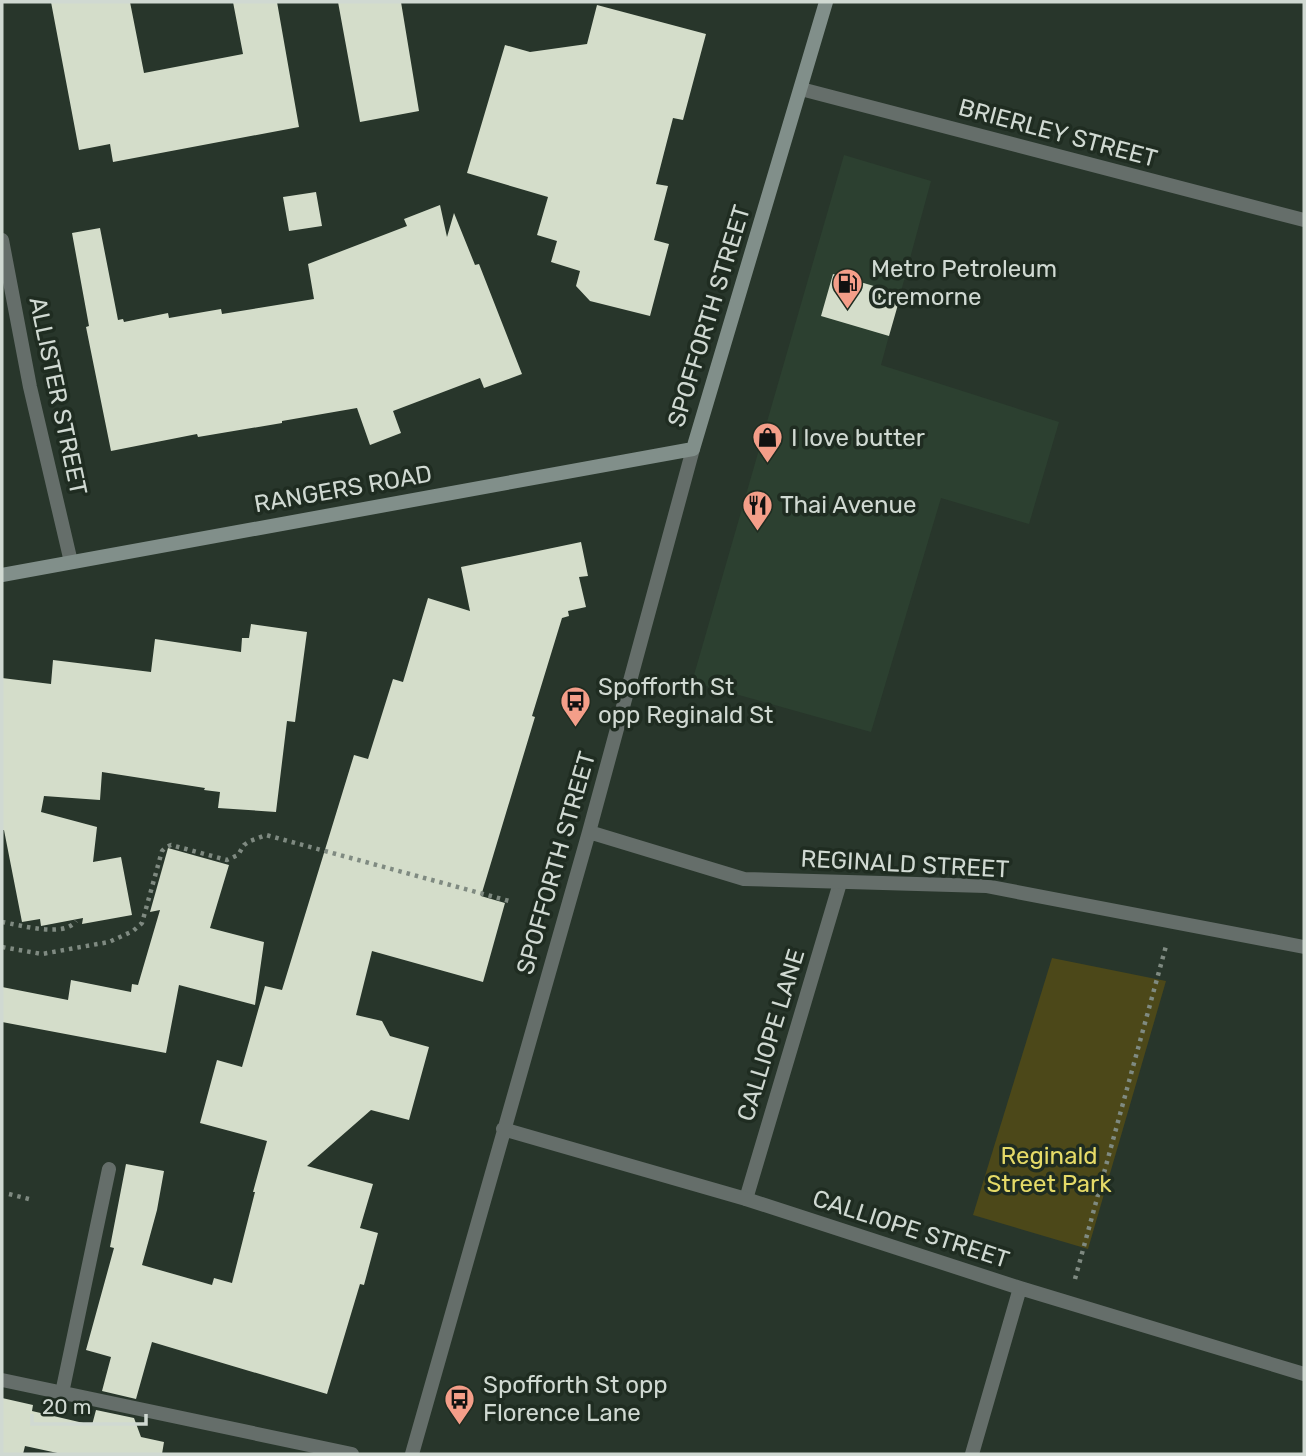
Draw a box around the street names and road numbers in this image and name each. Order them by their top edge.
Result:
street label: BRIERLEY STREET [956,93,1161,173]
street label: SPOFFORTH STREET [662,202,756,430]
street label: ALLISTER STREET [23,294,93,498]
street label: RANGERS ROAD [252,460,434,518]
street label: SPOFFORTH STREET [511,748,601,978]
street label: REGINALD STREET [800,845,1010,883]
street label: CALLIOPE LANE [732,946,810,1124]
street label: CALLIOPE STREET [809,1184,1013,1274]

